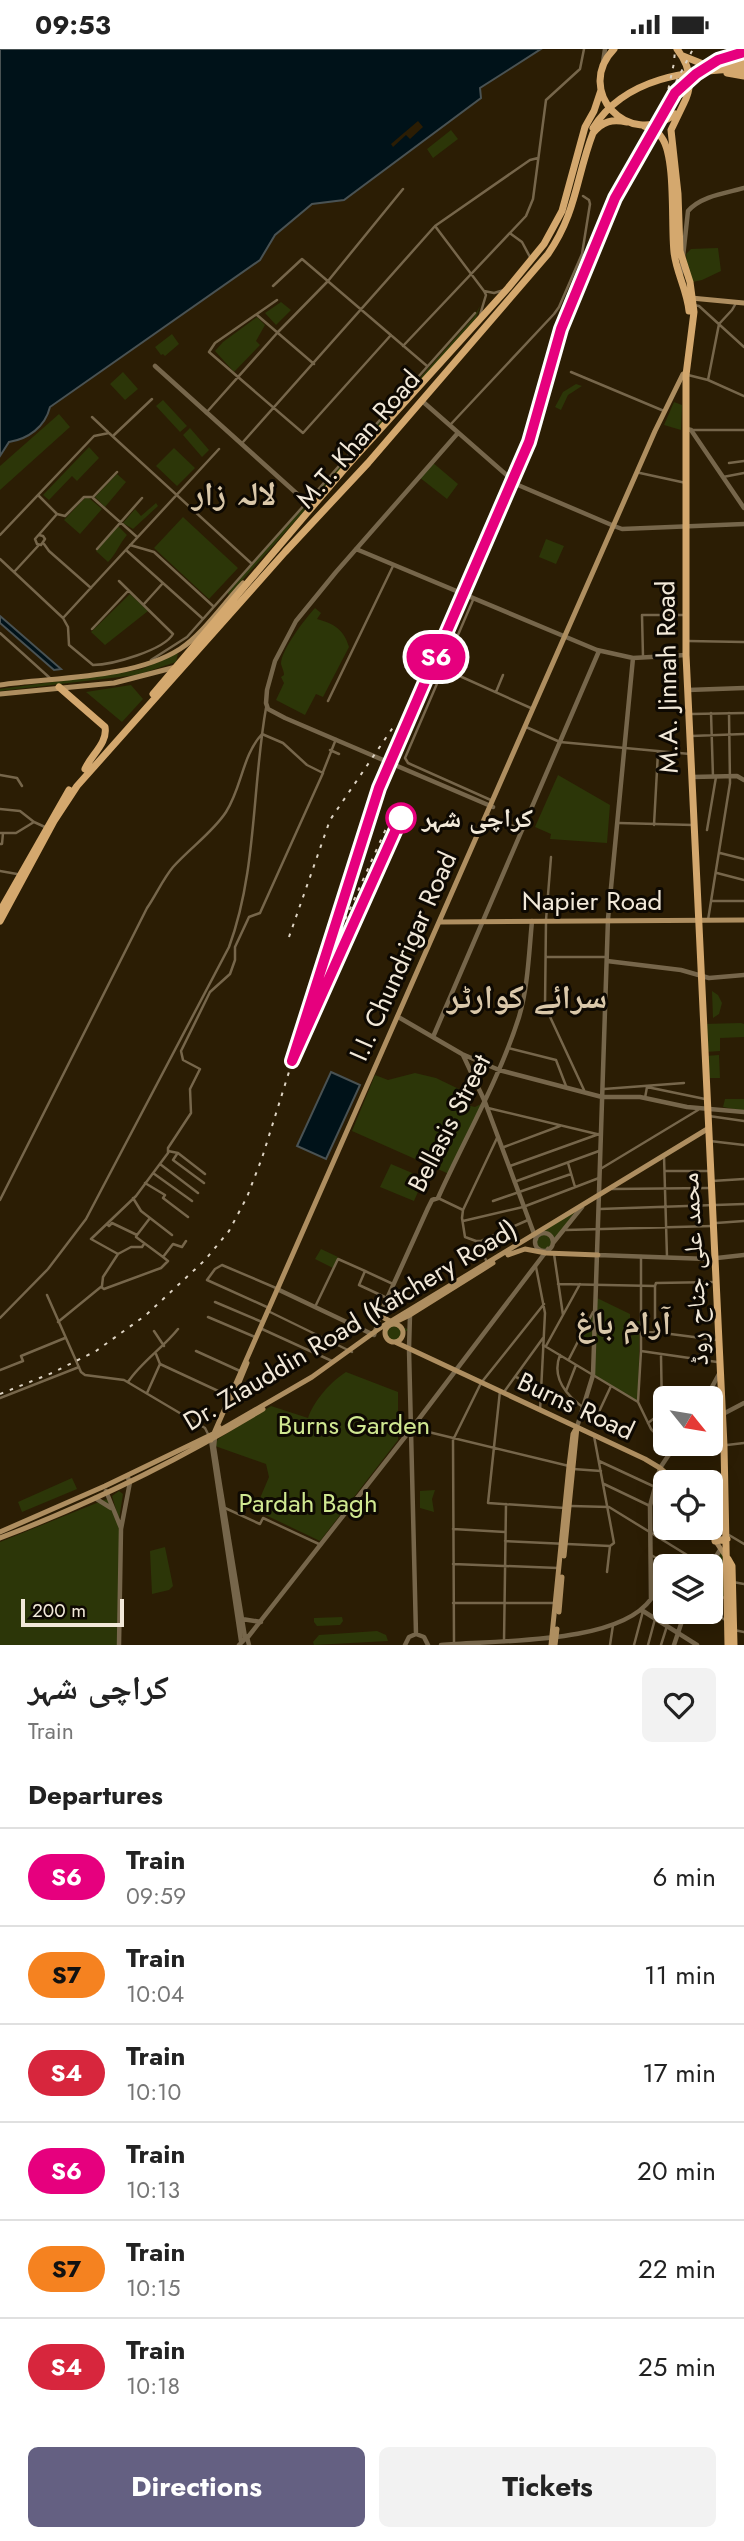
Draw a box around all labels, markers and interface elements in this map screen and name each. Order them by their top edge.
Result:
text: 09:53 [35,6,111,44]
street label: M.T. Khan Road [287,362,429,516]
district label: لالہ زار [190,470,276,517]
street label: M.A. Jinnah Road [646,580,688,774]
line badge: S6 [404,634,467,680]
text: S6 [420,639,452,674]
place label: کراچی شہر [421,799,533,837]
marker: کراچی شہر [386,803,416,833]
street label: I.I. Chundrigar Road [340,845,466,1067]
street label: Napier Road [522,882,662,920]
district label: سرائے کوارٹر [445,973,607,1020]
street label: Bellasis Street [398,1047,500,1198]
street label: محمد علی جناح روڈ [670,1172,718,1366]
street label: Dr. Ziauddin Road (Katchery Road) [176,1210,524,1440]
district label: آرام باغ [575,1299,672,1346]
street label: Burns Road [511,1362,641,1450]
north arrow [653,1386,723,1456]
map controls [653,1386,723,1624]
park label: Burns Garden [278,1406,430,1444]
button: locate [653,1470,723,1540]
park label: Pardah Bagh [238,1484,378,1522]
button: layers [653,1554,723,1624]
scale bar [21,1596,124,1628]
text: 200 m [32,1597,86,1624]
text: کراچی شہر [28,1664,169,1711]
button: heart [642,1668,716,1742]
text: Train [28,1714,74,1748]
text: Departures [28,1776,163,1814]
text: Train [126,1841,185,1879]
text: 6 min [653,1858,716,1896]
text: S6 [51,1859,82,1894]
text: 09:59 [126,1879,186,1913]
text: Train [126,1939,185,1977]
text: 11 min [644,1956,716,1994]
text: S7 [52,1957,81,1992]
text: 10:04 [126,1977,184,2011]
text: Train [126,2037,185,2075]
text: 17 min [642,2054,716,2092]
text: S4 [51,2055,82,2090]
text: 10:10 [126,2075,181,2109]
text: Train [126,2135,185,2173]
text: 20 min [637,2152,716,2190]
text: S6 [51,2153,82,2188]
text: 10:13 [126,2173,180,2207]
text: Train [126,2233,185,2271]
text: 22 min [638,2250,716,2288]
text: S7 [52,2251,81,2286]
text: 10:15 [126,2271,180,2305]
text: Train [126,2331,185,2369]
text: 25 min [638,2348,716,2386]
text: S4 [51,2349,82,2384]
text: 10:18 [126,2369,180,2403]
button: Directions [28,2447,365,2527]
button: Tickets [379,2447,716,2527]

